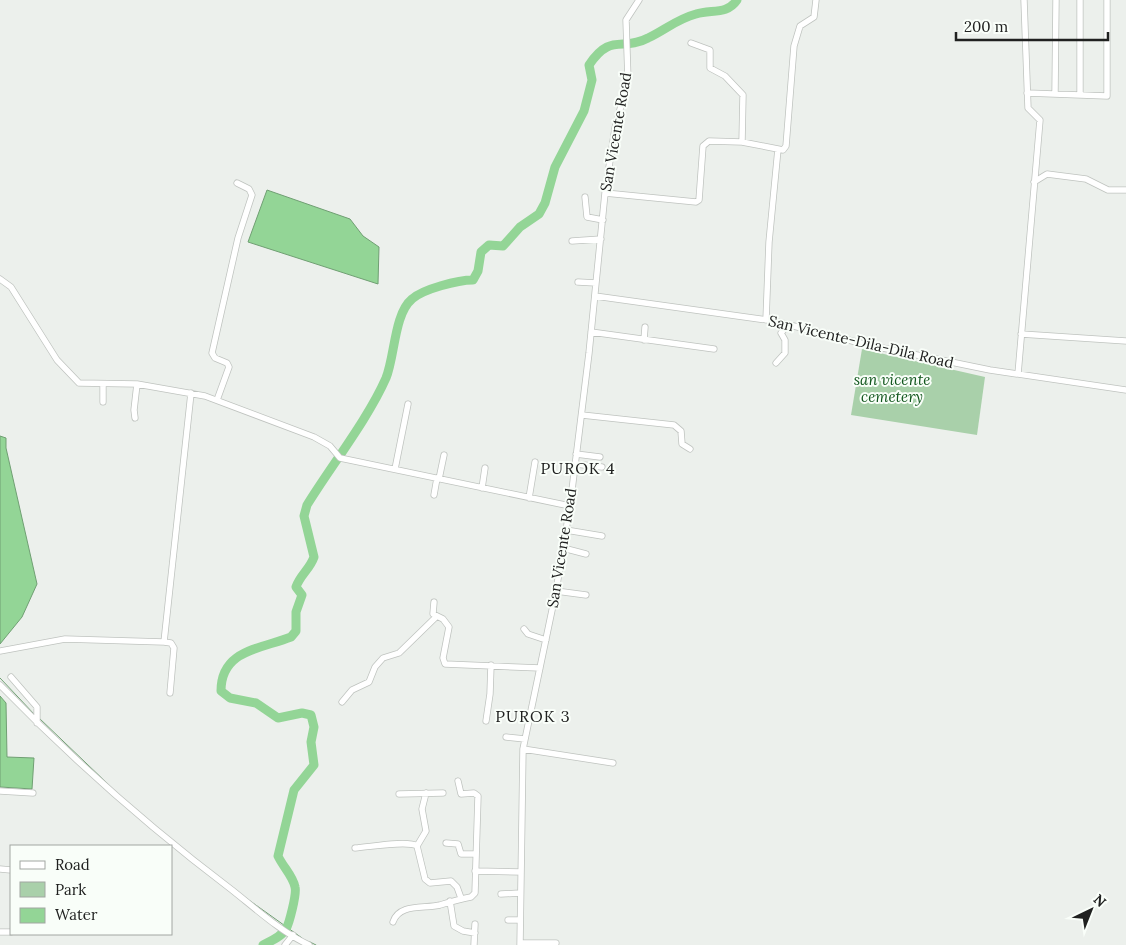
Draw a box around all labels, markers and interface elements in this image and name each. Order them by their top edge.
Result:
scale bar [956,10,1108,42]
text: 200 m [964,17,1008,36]
street label: San Vicente Road [596,71,635,193]
street label: San Vicente-Dila-Dila Road [767,311,956,372]
park label: san vicente cemetery [854,370,930,406]
district label: PUROK 4 [540,458,616,478]
street label: San Vicente Road [543,487,580,609]
district label: PUROK 3 [495,706,571,726]
legend [10,845,172,935]
text: Road [55,855,90,874]
text: Park [55,880,86,899]
north arrow [1066,885,1116,935]
text: N [1090,890,1110,911]
text: Water [55,905,98,924]

